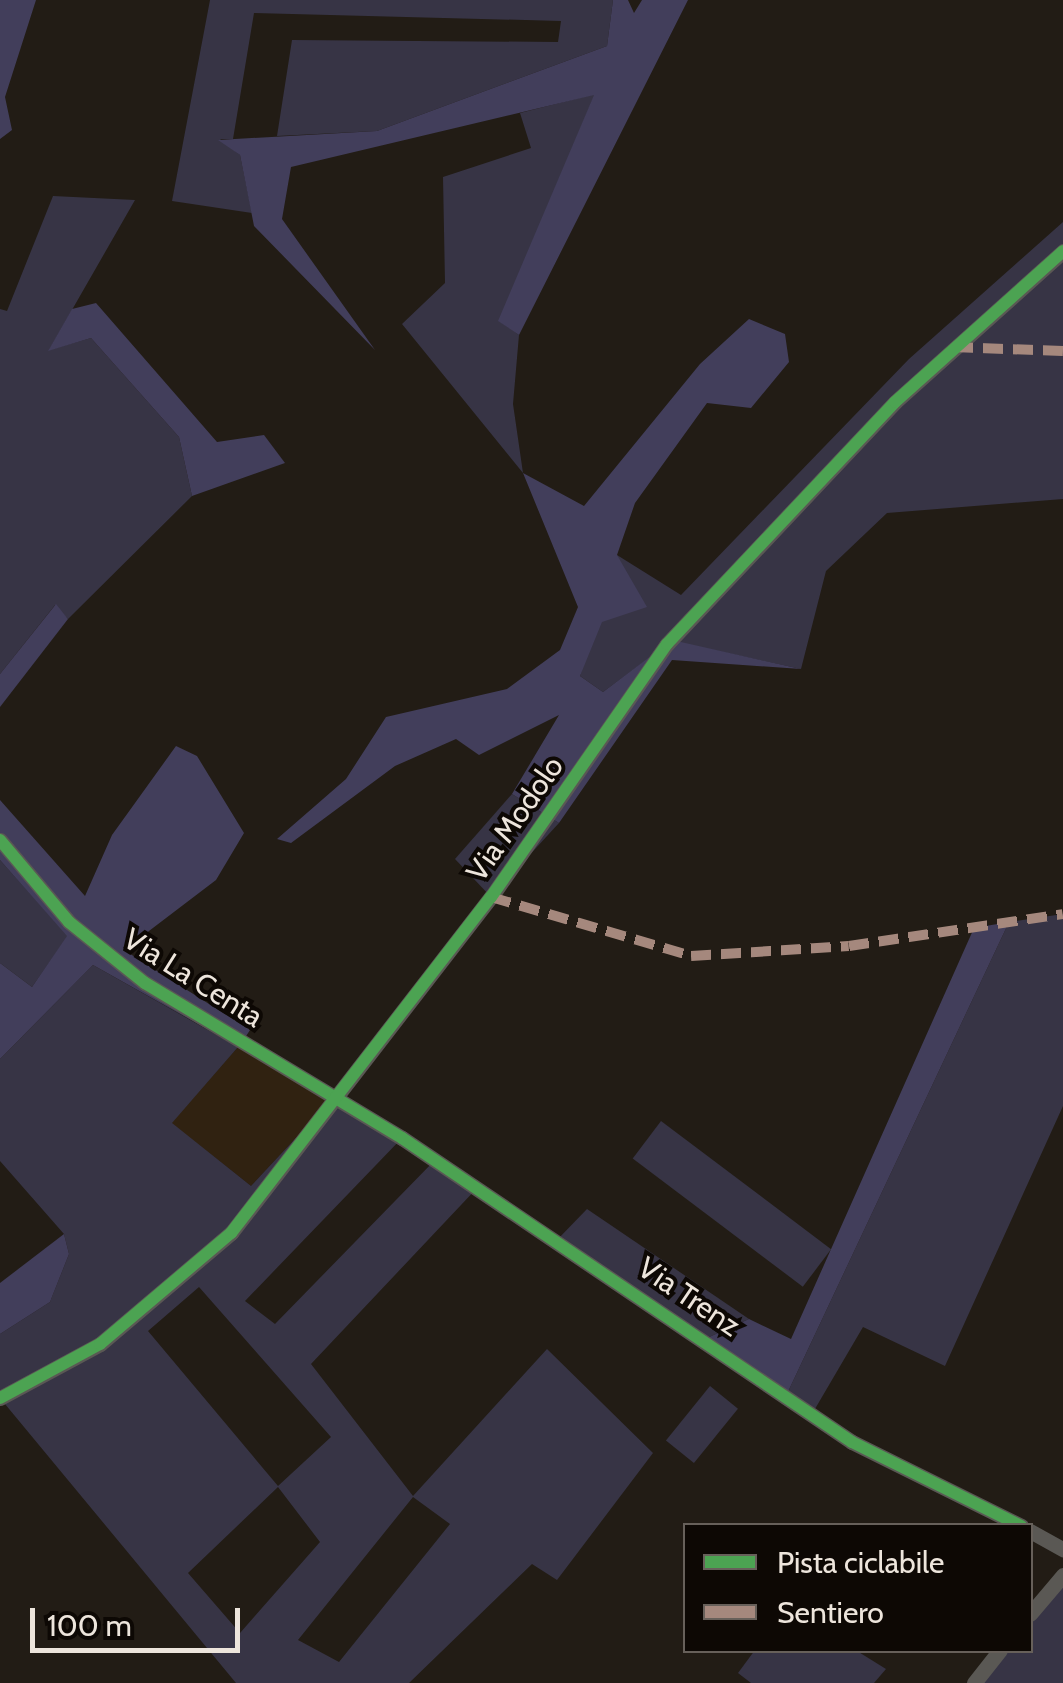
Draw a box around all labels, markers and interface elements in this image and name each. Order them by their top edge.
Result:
street label: Via Modolo [459,750,571,888]
street label: Via La Centa [117,921,269,1035]
street label: Via Trenz [631,1250,747,1344]
legend [683,1523,1033,1653]
text: Pista ciclabile [777,1544,944,1581]
scale bar [35,1588,245,1650]
text: Sentiero [777,1594,884,1631]
text: 100 m [47,1607,132,1644]

